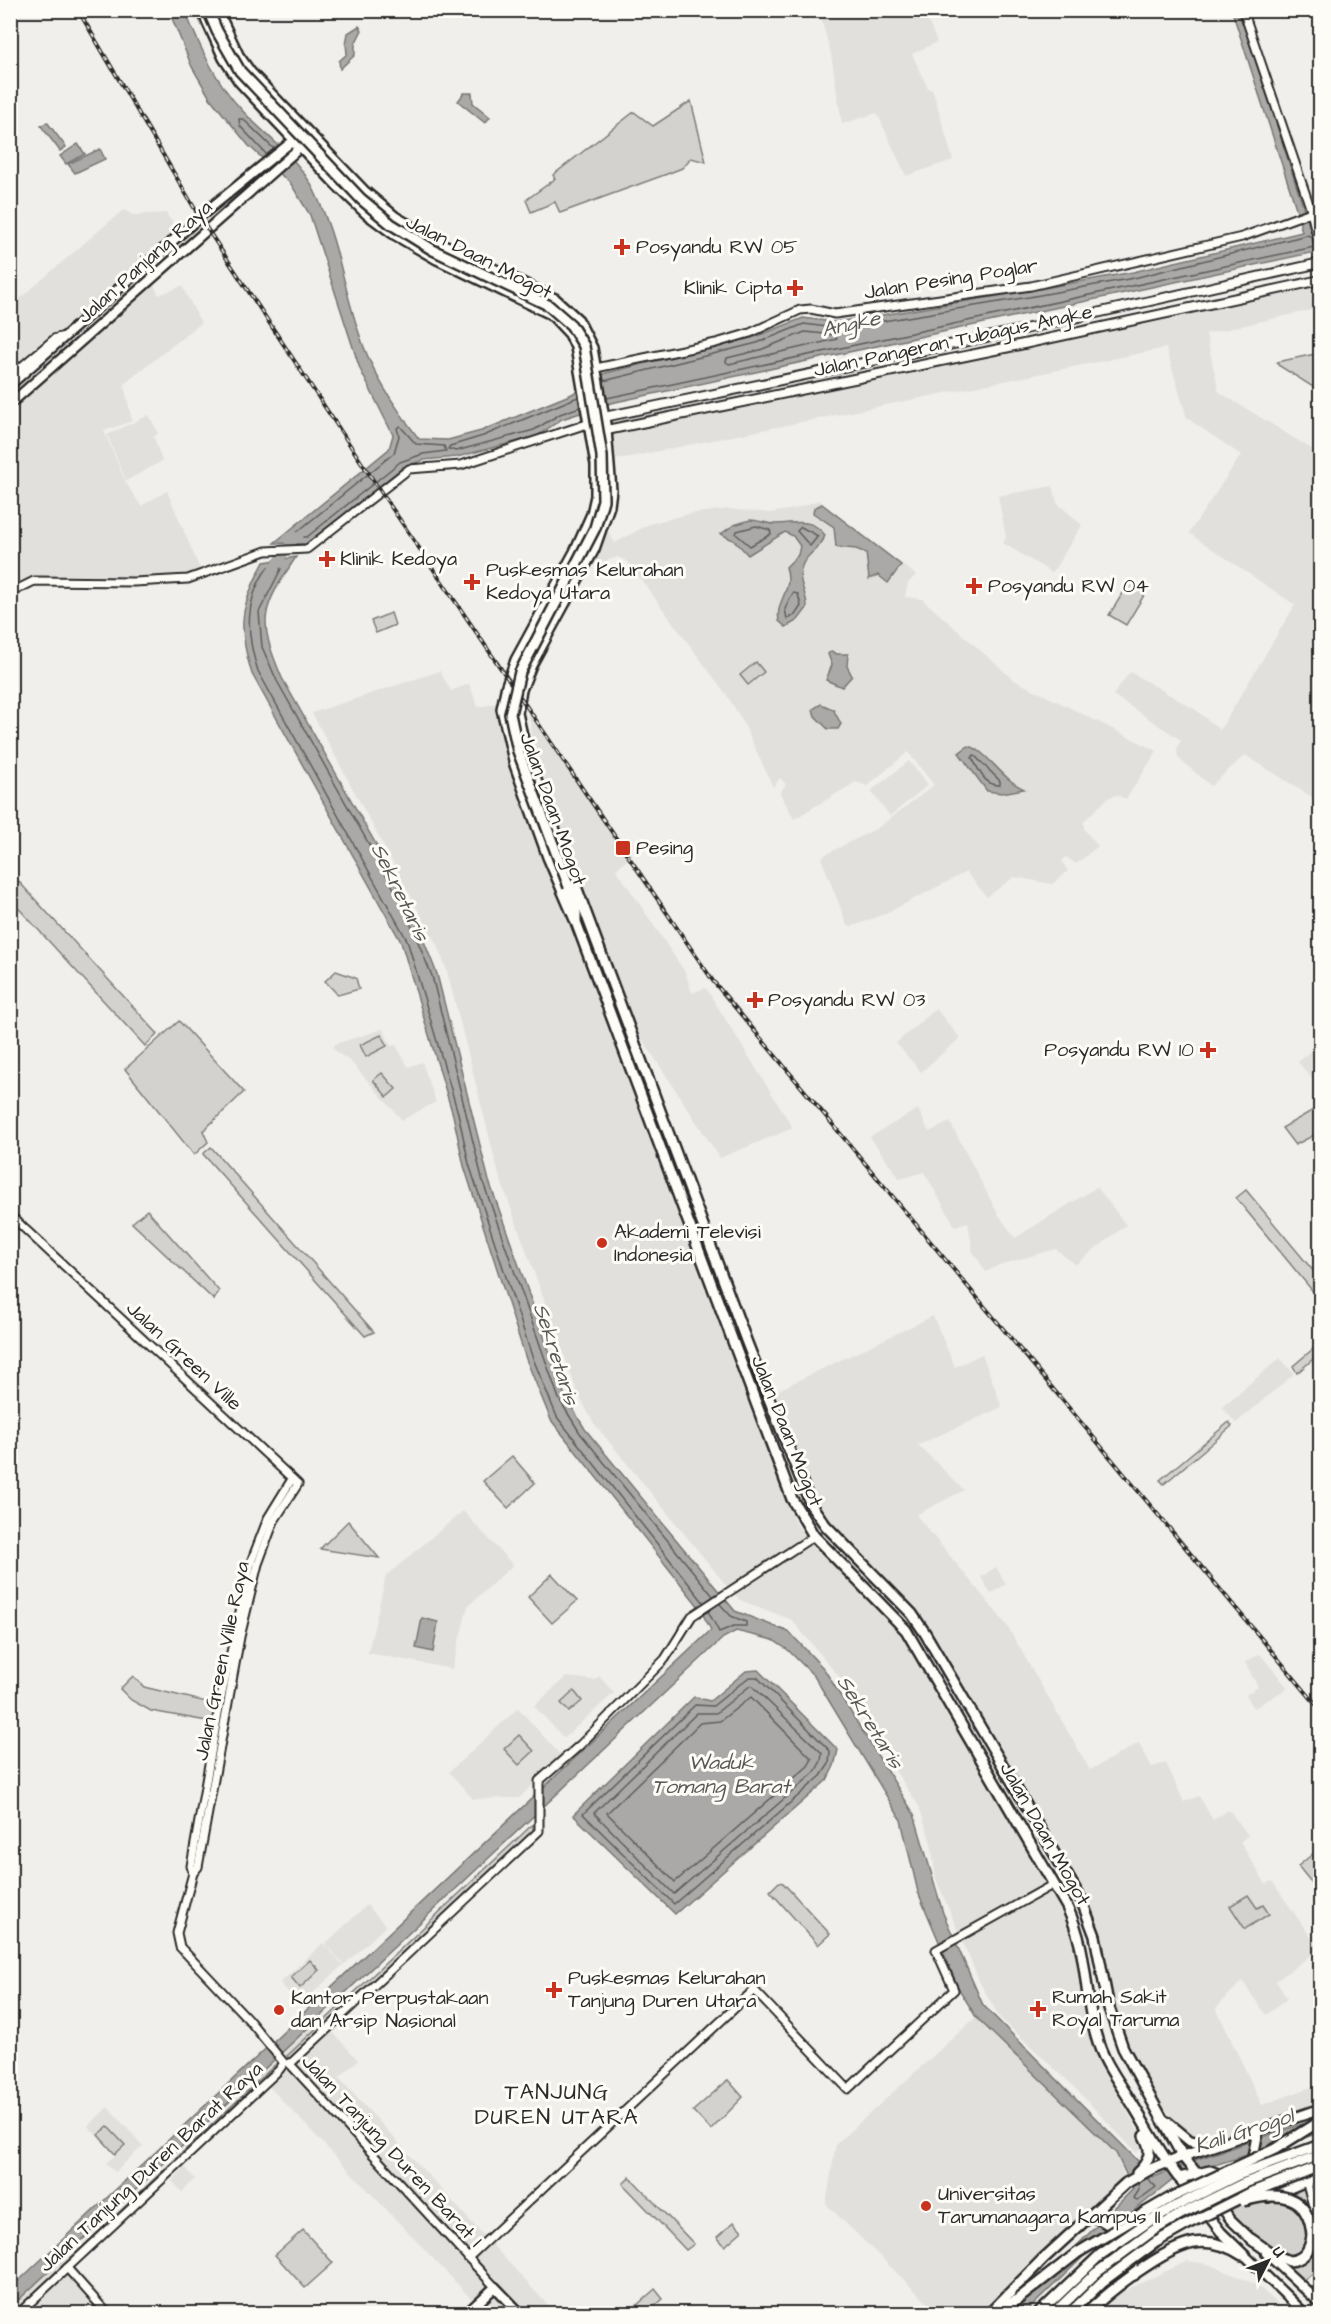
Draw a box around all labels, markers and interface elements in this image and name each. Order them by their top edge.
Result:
street label: Jalan Panjang Raya [71,194,219,331]
street label: Jalan Daan Mogot [401,208,557,307]
place label: Posyandu RW 05 [636,233,797,262]
marker: Posyandu RW 05 [613,238,631,256]
street label: Jalan Pesing Poglar [862,251,1040,308]
place label: Klinik Cipta [684,274,782,302]
marker: Klinik Cipta [786,279,804,297]
street label: Jalan Pangeran Tubagus Angke [811,298,1095,385]
water label: Angke [819,303,885,345]
place label: Klinik Kedoya [340,545,457,574]
marker: Klinik Kedoya [318,550,336,568]
place label: Puskesmas Kelurahan Kedoya Utara [486,556,683,608]
place label: Posyandu RW 04 [988,572,1149,601]
marker: Puskesmas Kelurahan Kedoya Utara [463,573,481,591]
marker: Posyandu RW 04 [965,577,983,595]
street label: Jalan Daan Mogot [511,729,594,890]
place label: Pesing [636,834,693,863]
water label: Sekretaris [364,838,437,947]
marker: Pesing [614,839,632,857]
place label: Posyandu RW 03 [768,986,925,1015]
marker: Posyandu RW 03 [746,991,764,1009]
place label: Posyandu RW 10 [1044,1036,1194,1065]
marker: Posyandu RW 10 [1199,1041,1217,1059]
place label: Akademi Televisi Indonesia [614,1218,761,1269]
marker: Akademi Televisi Indonesia [595,1236,609,1250]
street label: Jalan Green Ville [120,1295,248,1417]
water label: Sekretaris [526,1299,586,1410]
street label: Jalan Daan Mogot [743,1351,830,1511]
street label: Jalan Green Ville Raya [187,1559,258,1763]
water label: Sekretaris [830,1670,911,1776]
water label: Waduk Tomang Barat [652,1748,793,1802]
street label: Jalan Daan Mogot [992,1757,1097,1911]
place label: Puskesmas Kelurahan Tanjung Duren Utara [568,1964,765,2016]
marker: Puskesmas Kelurahan Tanjung Duren Utara [545,1981,563,1999]
place label: Rumah Sakit Royal Taruma [1052,1983,1179,2035]
place label: Kantor Perpustakaan dan Arsip Nasional [291,1984,489,2035]
marker: Rumah Sakit Royal Taruma [1029,2000,1047,2018]
marker: Kantor Perpustakaan dan Arsip Nasional [272,2003,286,2017]
street label: Jalan Tanjung Duren Barat I [294,2048,489,2254]
street label: Jalan Tanjung Duren Barat Raya [33,2055,270,2279]
district label: TANJUNG DUREN UTARA [475,2077,639,2133]
water label: Kali Grogol [1191,2101,1300,2162]
place label: Universitas Tarumanagara Kampus II [938,2180,1161,2232]
marker: Universitas Tarumanagara Kampus II [919,2199,933,2213]
north arrow [1238,2231,1298,2291]
text: U [1267,2241,1290,2262]

